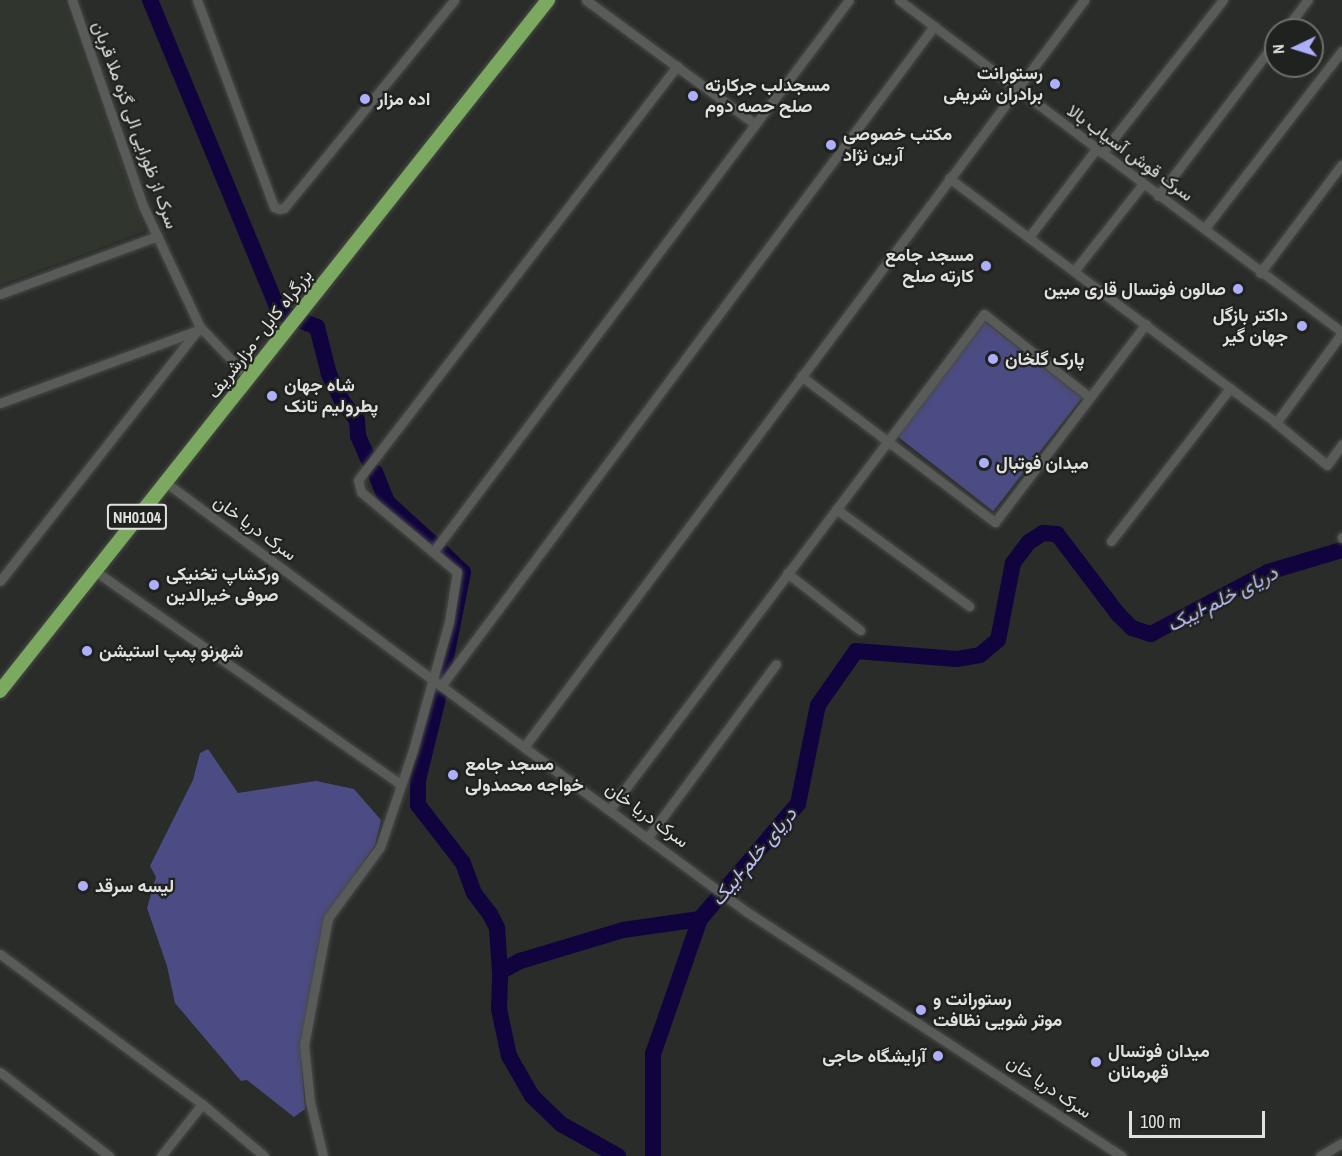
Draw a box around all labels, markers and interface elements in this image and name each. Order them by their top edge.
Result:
street label: سرک از ظورایی الی گزه ملا قربان [87,18,183,232]
north arrow [1264,18,1324,78]
text: N [1267,44,1289,55]
place label: رستورانت برادران شریفی [943,63,1043,106]
place label: مسجدلب جرکارته صلح حصه دوم [705,75,830,118]
marker: رستورانت برادران شریفی [1048,77,1062,91]
place label: اده مزار [377,88,430,110]
marker: مسجدلب جرکارته صلح حصه دوم [686,89,700,103]
marker: اده مزار [358,92,372,106]
street label: سرک قوش آسیاب بالا [1063,100,1197,206]
place label: مکتب خصوصی آرین نژاد [843,124,952,166]
marker: مکتب خصوصی آرین نژاد [824,138,838,152]
place label: مسجد جامع کارته صلح [885,245,974,288]
marker: مسجد جامع کارته صلح [979,259,993,273]
street label: بزرگراه کابل - مزارشریف [203,265,317,403]
place label: صالون فوتسال قاری مبین [1044,278,1226,300]
marker: صالون فوتسال قاری مبین [1231,282,1245,296]
place label: داکتر بازگل جهان گیر [1213,305,1288,348]
marker: داکتر بازگل جهان گیر [1293,317,1311,335]
place label: پارک گلخان [1005,348,1084,370]
marker: پارک گلخان [986,352,1000,366]
place label: شاه جهان پطرولیم تانک [284,375,378,418]
marker: شاه جهان پطرولیم تانک [265,389,279,403]
place label: میدان فوتبال [996,452,1089,474]
marker: میدان فوتبال [977,456,991,470]
street label: سرک دریا خان [209,491,301,565]
road number: NH0104 [106,504,168,530]
water label: دریای خلم-ایبک [1163,560,1281,636]
place label: ورکشاپ تخنیکی صوفی خیرالدین [166,564,279,606]
marker: ورکشاپ تخنیکی صوفی خیرالدین [147,578,161,592]
place label: شهرنو پمپ استیشن [99,640,243,662]
marker: شهرنو پمپ استیشن [80,644,94,658]
place label: مسجد جامع خواجه محمدولی [465,754,584,796]
marker: مسجد جامع خواجه محمدولی [446,768,460,782]
street label: سرک دریا خان [601,778,693,852]
water label: دریای خلم-ایبک [705,802,801,910]
place label: لیسه سرقد [95,875,174,897]
marker: لیسه سرقد [76,879,90,893]
place label: رستورانت و موتر شویی نظافت [933,989,1062,1032]
marker: رستورانت و موتر شویی نظافت [914,1003,928,1017]
place label: میدان فوتسال قهرمانان [1108,1041,1210,1084]
place label: آرایشگاه حاجی [822,1045,926,1067]
marker: آرایشگاه حاجی [931,1049,945,1063]
street label: سرک دریا خان [1003,1051,1095,1123]
marker: میدان فوتسال قهرمانان [1089,1055,1103,1069]
scale bar [1132,1099,1268,1137]
text: 100 m [1140,1109,1181,1134]

